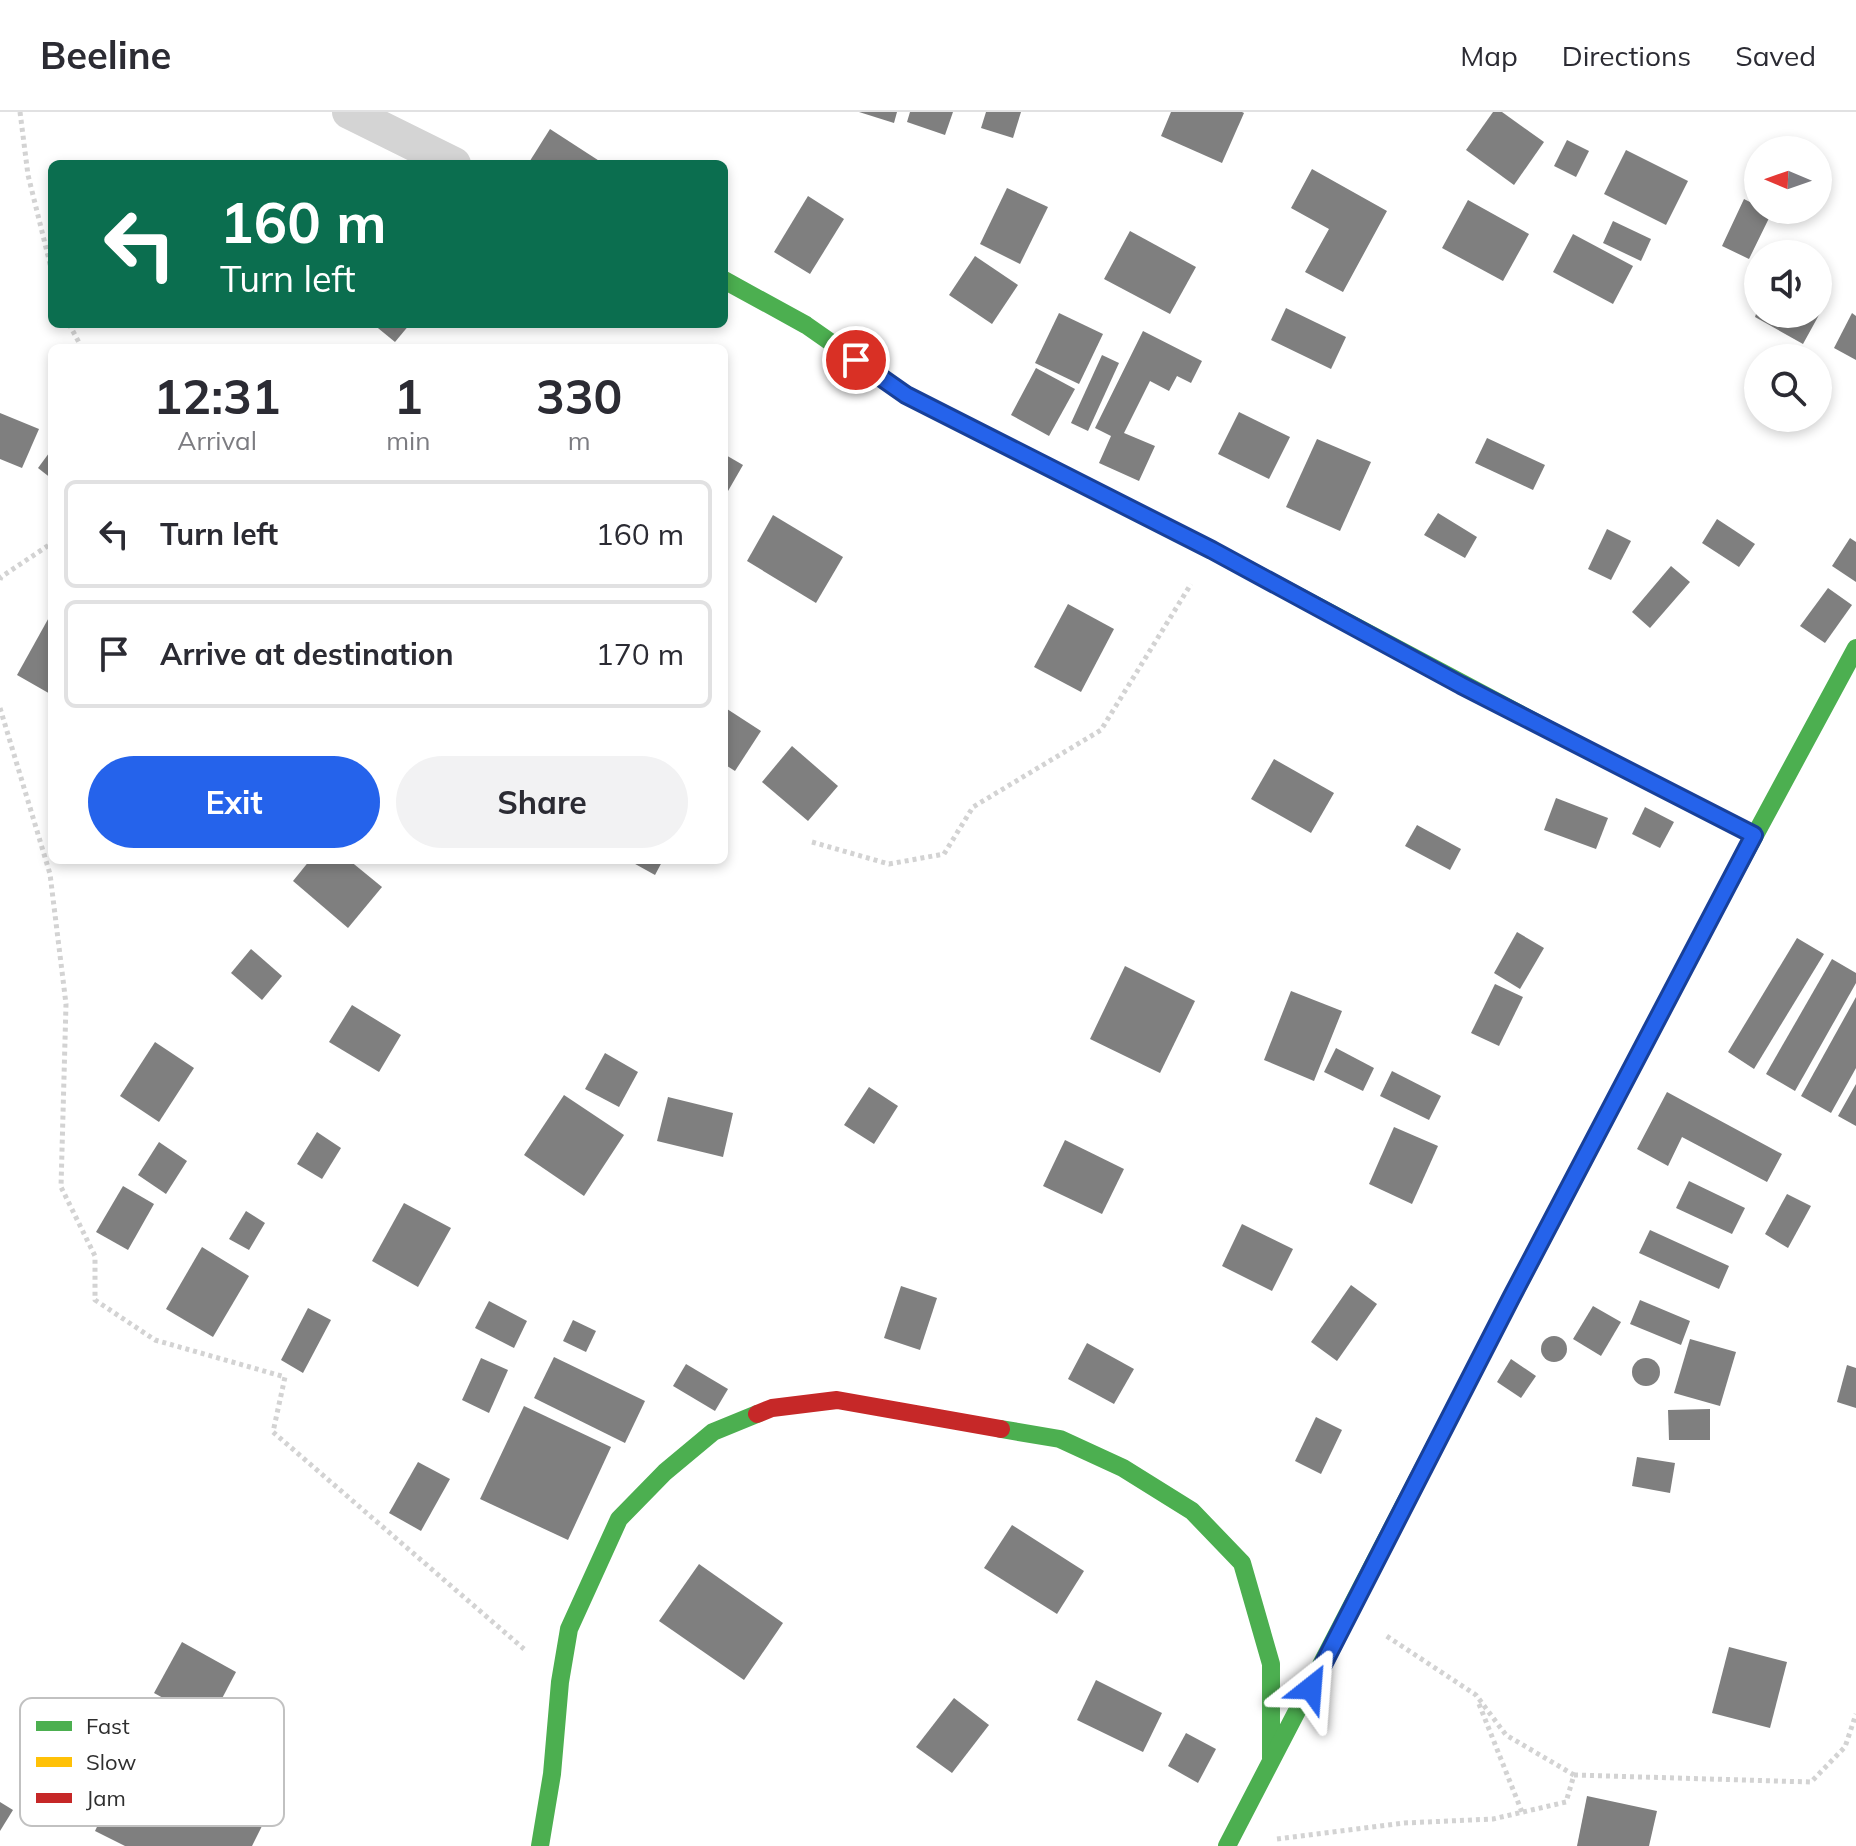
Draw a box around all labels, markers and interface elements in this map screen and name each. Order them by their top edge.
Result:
text: Beeline [40,31,171,79]
text: Map [1460,38,1518,73]
text: Directions [1562,38,1691,73]
text: Saved [1735,38,1816,73]
north arrow [1744,136,1832,224]
map controls [1744,136,1832,432]
text: 160 m [220,187,387,257]
icon: left [88,192,192,296]
button: sound [1744,240,1832,328]
text: Turn left [220,256,356,301]
pin [822,326,890,394]
icon: arrive [834,338,878,382]
button: search [1744,344,1832,432]
text: 12:31 [154,366,281,426]
text: 1 [394,366,423,426]
text: 330 [536,366,622,426]
text: Arrival [177,424,257,457]
text: min [386,424,430,457]
text: m [568,424,591,457]
icon: left [92,512,136,556]
text: Turn left [160,515,278,553]
text: 160 m [596,515,684,553]
icon: arrive [92,632,136,676]
text: Arrive at destination [160,635,454,673]
text: 170 m [596,635,684,673]
button: Exit [88,756,380,848]
button: Share [396,756,688,848]
position arrow [1269,1646,1353,1730]
legend [20,1698,284,1826]
text: Fast [86,1712,130,1740]
text: Slow [86,1748,136,1776]
text: Jam [86,1784,126,1812]

